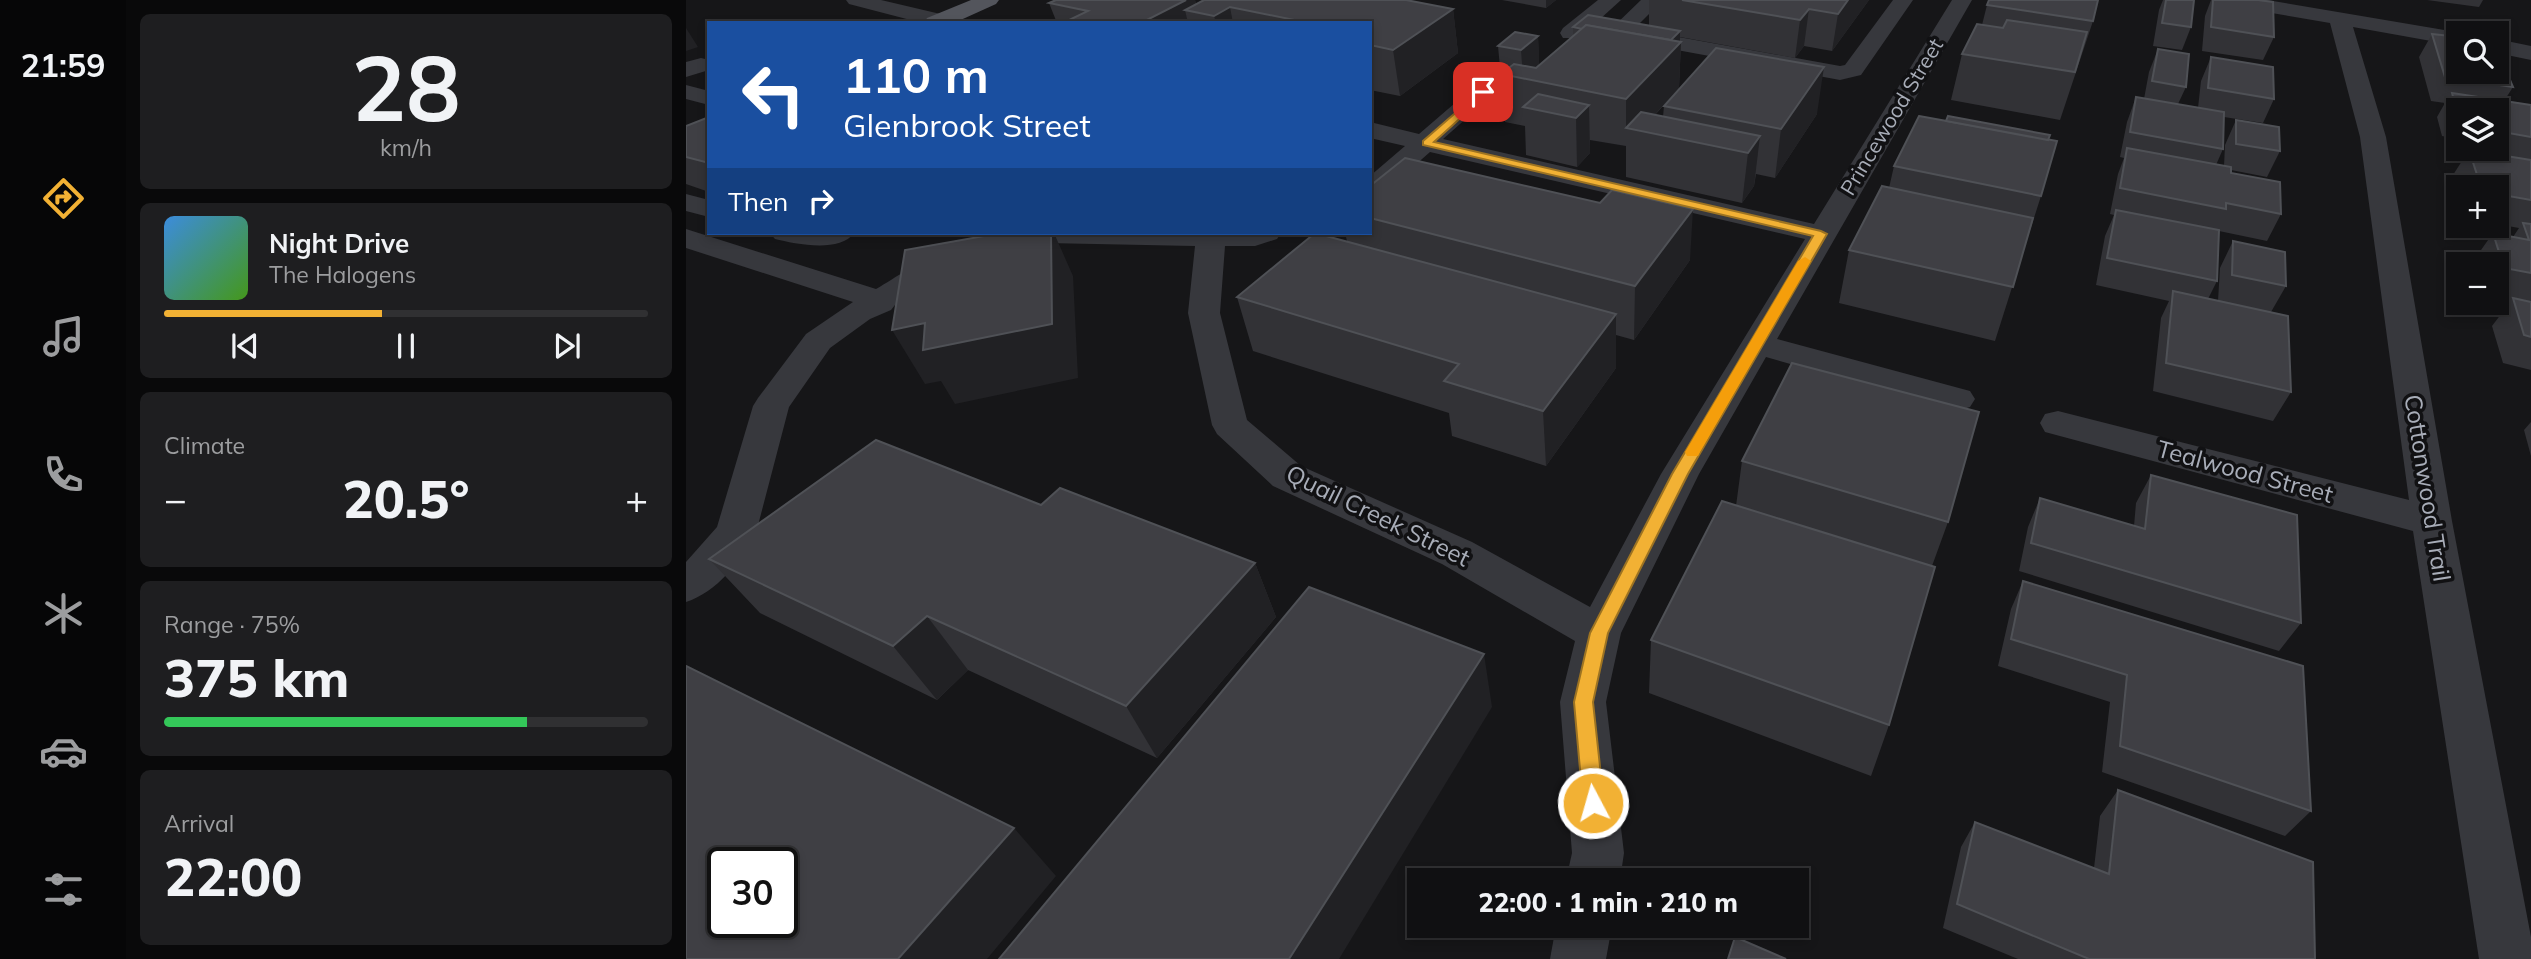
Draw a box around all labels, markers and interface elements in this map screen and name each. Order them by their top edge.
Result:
map controls [2446,21,2509,315]
button: search [2446,21,2509,84]
text: 28 [351,30,461,144]
street label: Princewood Street [1834,33,1948,200]
text: 110 m [843,44,989,105]
text: 21:59 [21,45,105,85]
icon: left [728,49,819,140]
pin [1453,62,1513,122]
icon: arrive [1464,73,1502,111]
button: layers [2446,98,2509,161]
text: Glenbrook Street [843,105,1091,145]
text: km/h [380,133,432,162]
icon: directions [39,174,88,223]
button: + [2446,175,2509,238]
icon: right [802,182,840,220]
text: Then [728,185,788,218]
text: Night Drive [269,227,409,260]
button: − [2446,252,2509,315]
text: The Halogens [269,260,416,289]
icon: music [39,312,88,361]
icon: previous [226,327,264,365]
icon: pause [387,327,425,365]
icon: next [548,327,586,365]
street label: Cottonwood Trail [2398,392,2458,584]
text: Climate [164,431,245,460]
street label: Tealwood Street [2154,433,2337,509]
icon: phone [39,450,88,499]
street label: Quail Creek Street [1282,458,1475,573]
text: 20.5° [342,466,470,531]
text: − [164,475,187,523]
text: + [625,475,648,523]
icon: climate [39,589,88,638]
text: Range · 75% [164,610,300,639]
text: 375 km [164,645,349,710]
icon: car [39,727,88,776]
position arrow [1556,766,1630,840]
text: Arrival [164,809,234,838]
text: 22:00 [164,844,302,909]
speed limit sign: 30 [707,847,798,938]
icon: filters [39,865,88,914]
text: 22:00 · 1 min · 210 m [1478,886,1738,919]

